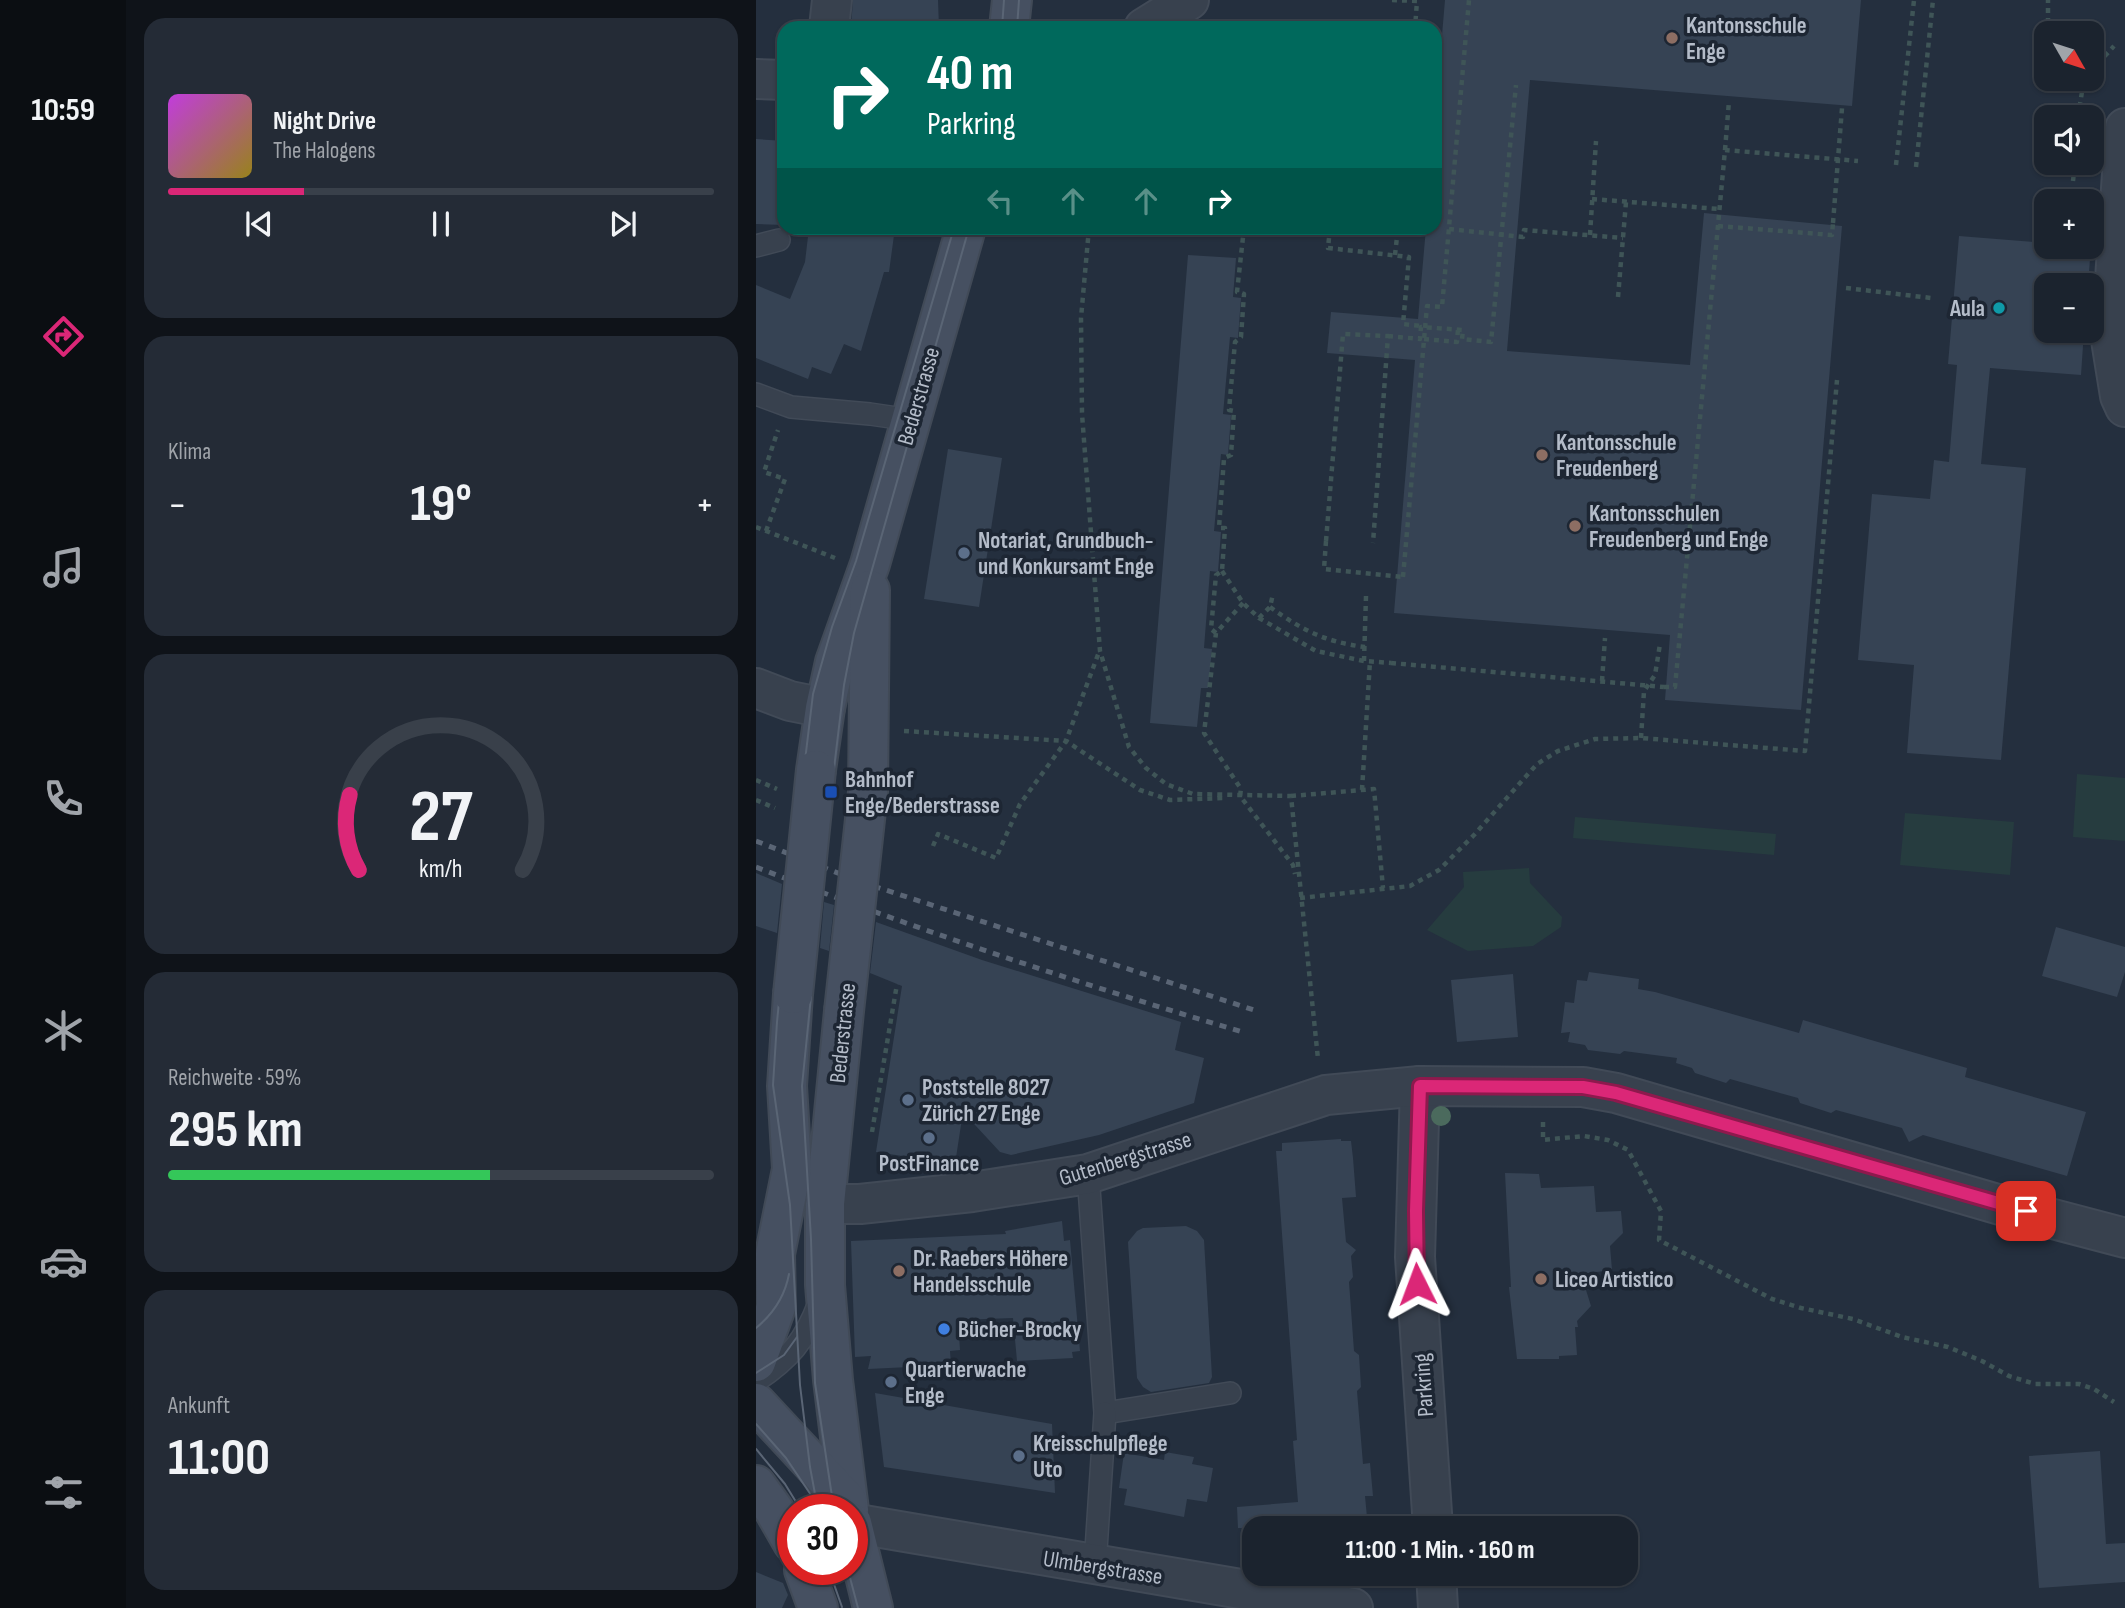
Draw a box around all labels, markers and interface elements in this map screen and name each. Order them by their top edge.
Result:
place label: Kantonsschule Enge [1686,12,1807,66]
north arrow [2034,21,2104,91]
map controls [2034,21,2104,343]
marker: Kantonsschule Enge [1664,30,1680,46]
text: 40 m [927,45,1013,104]
icon: right [812,49,903,140]
text: 10:59 [31,91,95,130]
text: Parkring [927,105,1015,144]
button: sound [2034,105,2104,175]
text: Night Drive [273,106,376,137]
text: The Halogens [273,137,376,165]
icon: left [981,182,1019,220]
icon: ahead [1054,182,1092,220]
icon: ahead [1127,182,1165,220]
icon: right [1200,182,1238,220]
button: + [2034,189,2104,259]
icon: previous [240,205,278,243]
icon: pause [422,205,460,243]
icon: next [604,205,642,243]
button: − [2034,273,2104,343]
place label: Aula [1949,295,1985,323]
marker: Aula [1991,300,2007,316]
icon: directions [39,312,88,361]
street label: Bederstrasse [892,344,946,448]
place label: Kantonsschule Freudenberg [1556,429,1677,483]
text: Klima [168,438,211,466]
marker: Kantonsschule Freudenberg [1534,447,1550,463]
text: 19° [410,473,472,536]
text: − [168,483,187,528]
text: + [695,483,714,528]
place label: Kantonsschulen Freudenberg und Enge [1589,500,1768,554]
marker: Kantonsschulen Freudenberg und Enge [1567,518,1583,534]
place label: Notariat, Grundbuch- und Konkursamt Enge [978,527,1154,581]
icon: music [39,543,88,592]
marker: Notariat, Grundbuch- und Konkursamt Enge [956,545,972,561]
place label: Bahnhof Enge/Bederstrasse [845,766,1000,820]
icon: phone [39,774,88,823]
text: 27 [409,774,473,862]
marker: Bahnhof Enge/Bederstrasse [823,784,839,800]
text: km/h [419,854,463,885]
street label: Bederstrasse [824,982,862,1085]
icon: climate [39,1006,88,1055]
text: Reichweite · 59% [168,1064,301,1092]
place label: Poststelle 8027 Zürich 27 Enge [922,1074,1050,1128]
marker: Poststelle 8027 Zürich 27 Enge [900,1092,916,1108]
text: 295 km [168,1099,303,1162]
street label: Gutenbergstrasse [1056,1126,1195,1192]
marker: PostFinance [921,1130,937,1146]
place label: PostFinance [879,1150,979,1178]
pin [1996,1181,2056,1241]
icon: arrive [2007,1192,2045,1230]
icon: car [39,1237,88,1286]
place label: Dr. Raebers Höhere Handelsschule [913,1245,1068,1299]
position arrow [1380,1247,1454,1321]
marker: Dr. Raebers Höhere Handelsschule [891,1263,907,1279]
place label: Liceo Artistico [1555,1266,1674,1294]
marker: Liceo Artistico [1533,1271,1549,1287]
place label: Bücher-Brocky [958,1316,1082,1344]
marker: Bücher-Brocky [936,1321,952,1337]
street label: Parkring [1408,1352,1440,1418]
place label: Quartierwache Enge [905,1356,1026,1410]
marker: Quartierwache Enge [883,1374,899,1390]
text: Ankunft [168,1392,230,1420]
text: 11:00 [168,1427,270,1490]
place label: Kreisschulpflege Uto [1033,1430,1168,1484]
marker: Kreisschulpflege Uto [1011,1448,1027,1464]
icon: filters [39,1468,88,1517]
speed limit sign: 30 [777,1494,868,1585]
text: 11:00 · 1 Min. · 160 m [1345,1535,1535,1566]
street label: Ulmbergstrasse [1041,1545,1164,1591]

